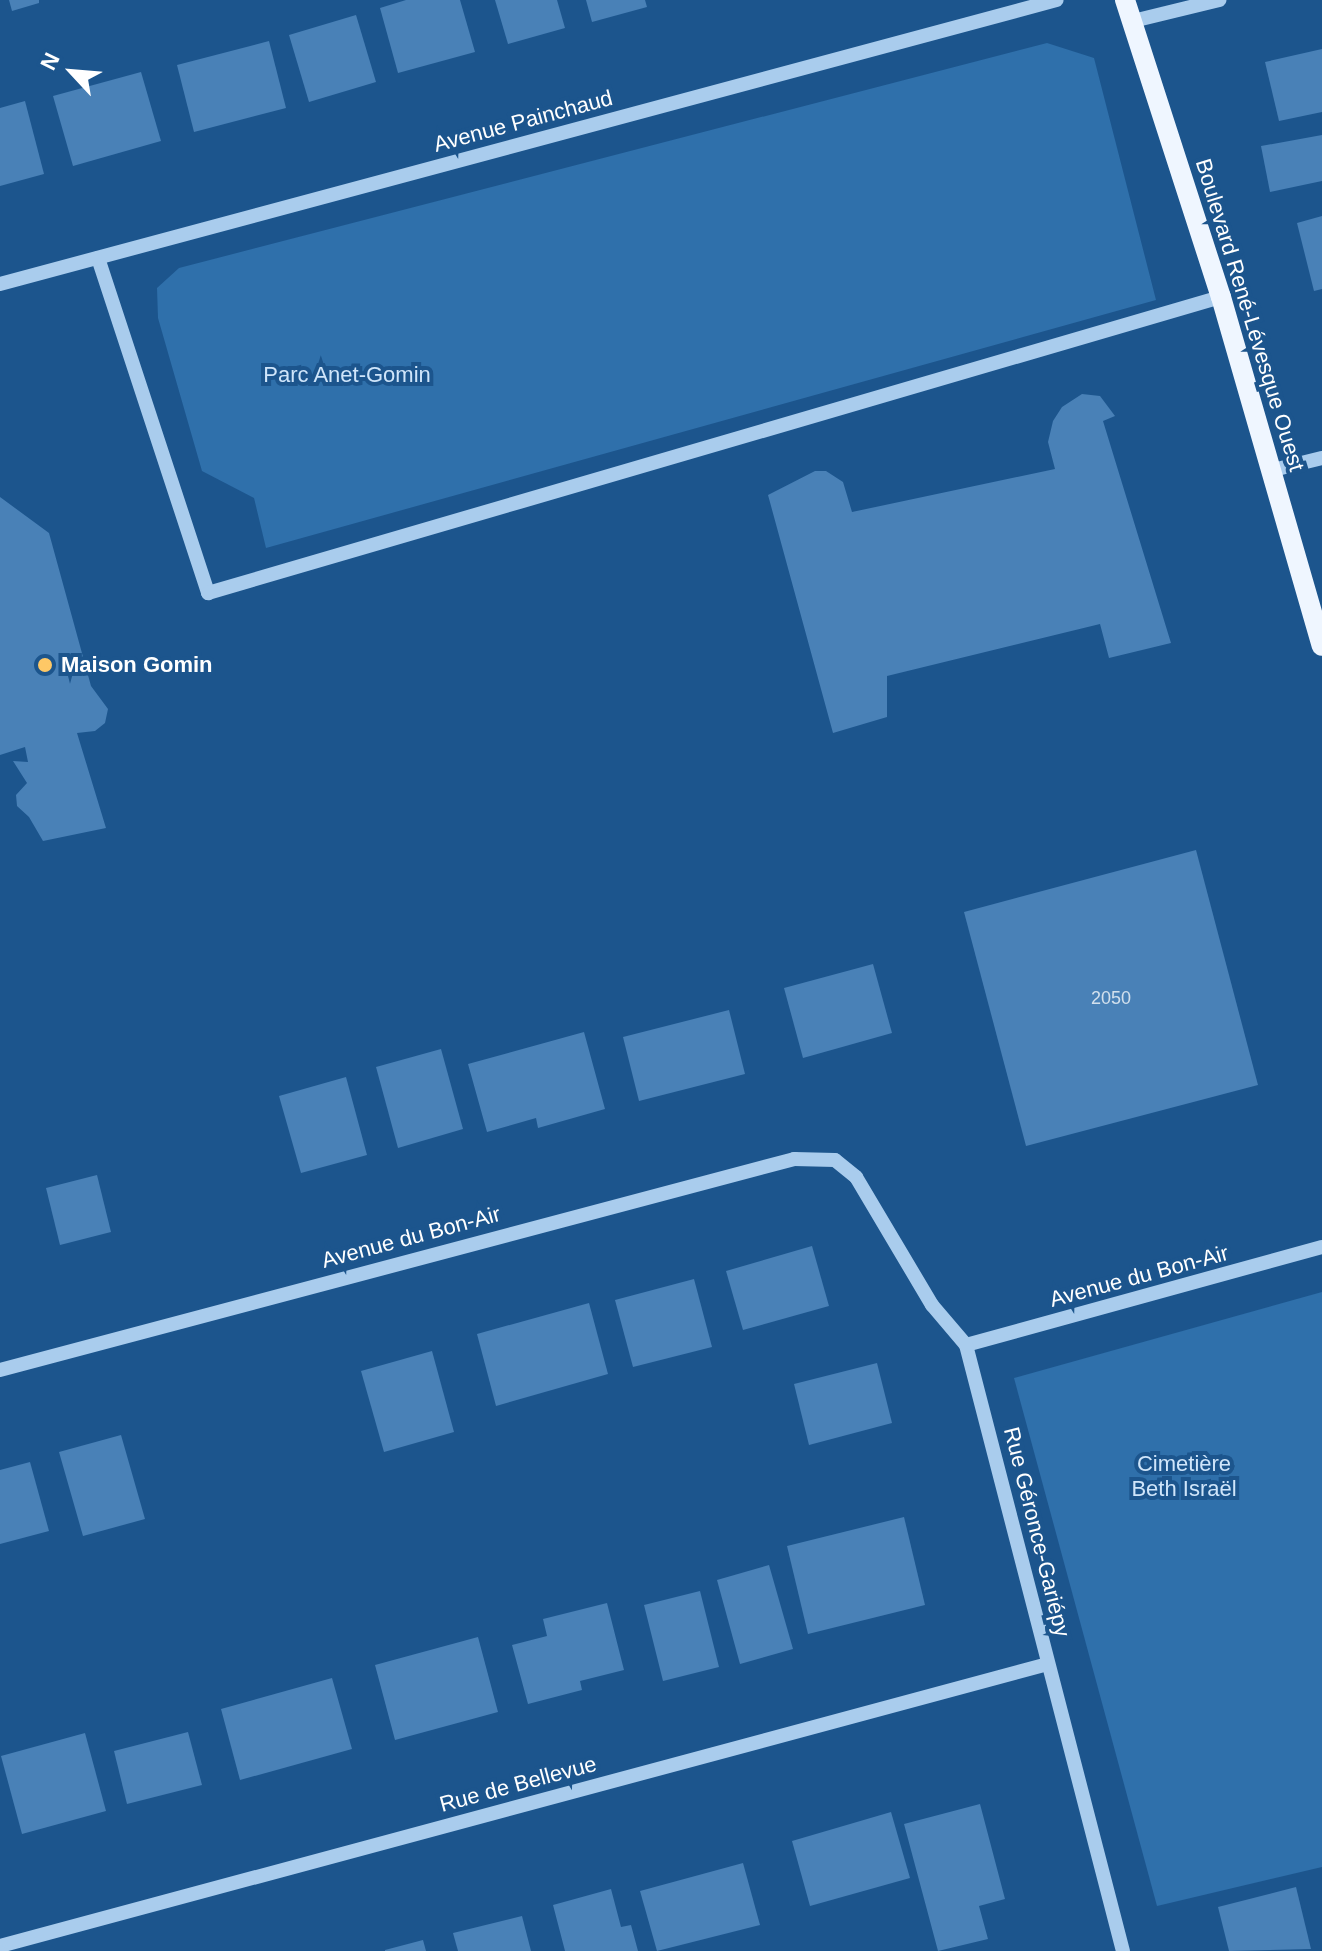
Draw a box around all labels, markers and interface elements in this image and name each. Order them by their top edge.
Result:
north arrow [32,32,112,112]
text: N [35,49,65,74]
street label: Avenue Painchaud [431,84,615,158]
street label: Boulevard René-Lévesque Ouest [1190,156,1310,474]
park label: Parc Anet-Gomin [263,362,431,388]
place label: Maison Gomin [61,652,213,678]
marker: Maison Gomin [36,656,54,674]
house number: 2050 [1091,987,1131,1009]
street label: Avenue du Bon-Air [319,1200,503,1274]
street label: Avenue du Bon-Air [1047,1239,1231,1313]
street label: Rue Géronce-Gariépy [998,1424,1076,1640]
park label: Cimetière Beth Israël [1131,1450,1237,1502]
street label: Rue de Bellevue [437,1750,599,1818]

